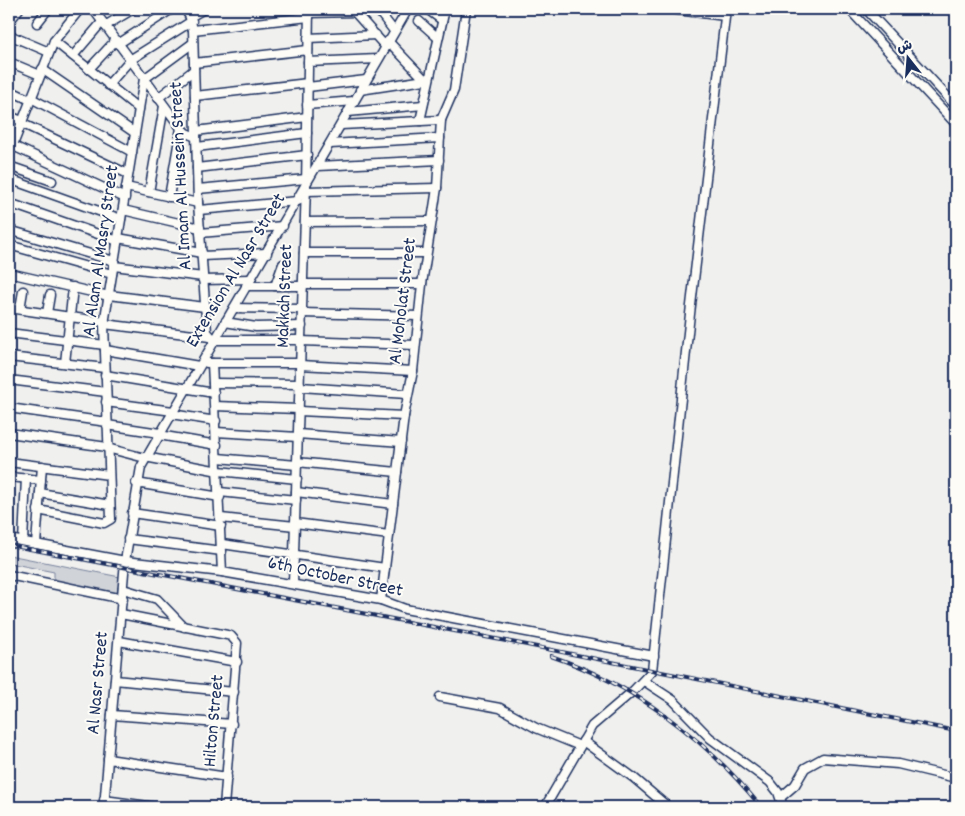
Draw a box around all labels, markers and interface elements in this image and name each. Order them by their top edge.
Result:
north arrow [882,32,932,82]
text: ش [894,36,915,59]
street label: Al Imam Al Hussein Street [164,81,200,271]
street label: Al Alam Al Masry Street [77,163,127,339]
street label: Extension Al Nasr Street [180,189,294,353]
street label: Al Moholat Street [383,236,425,366]
street label: Makkah Street [271,244,301,348]
street label: 6th October Street [265,550,405,606]
street label: Al Nasr Street [81,630,117,736]
street label: Hilton Street [198,674,232,768]

